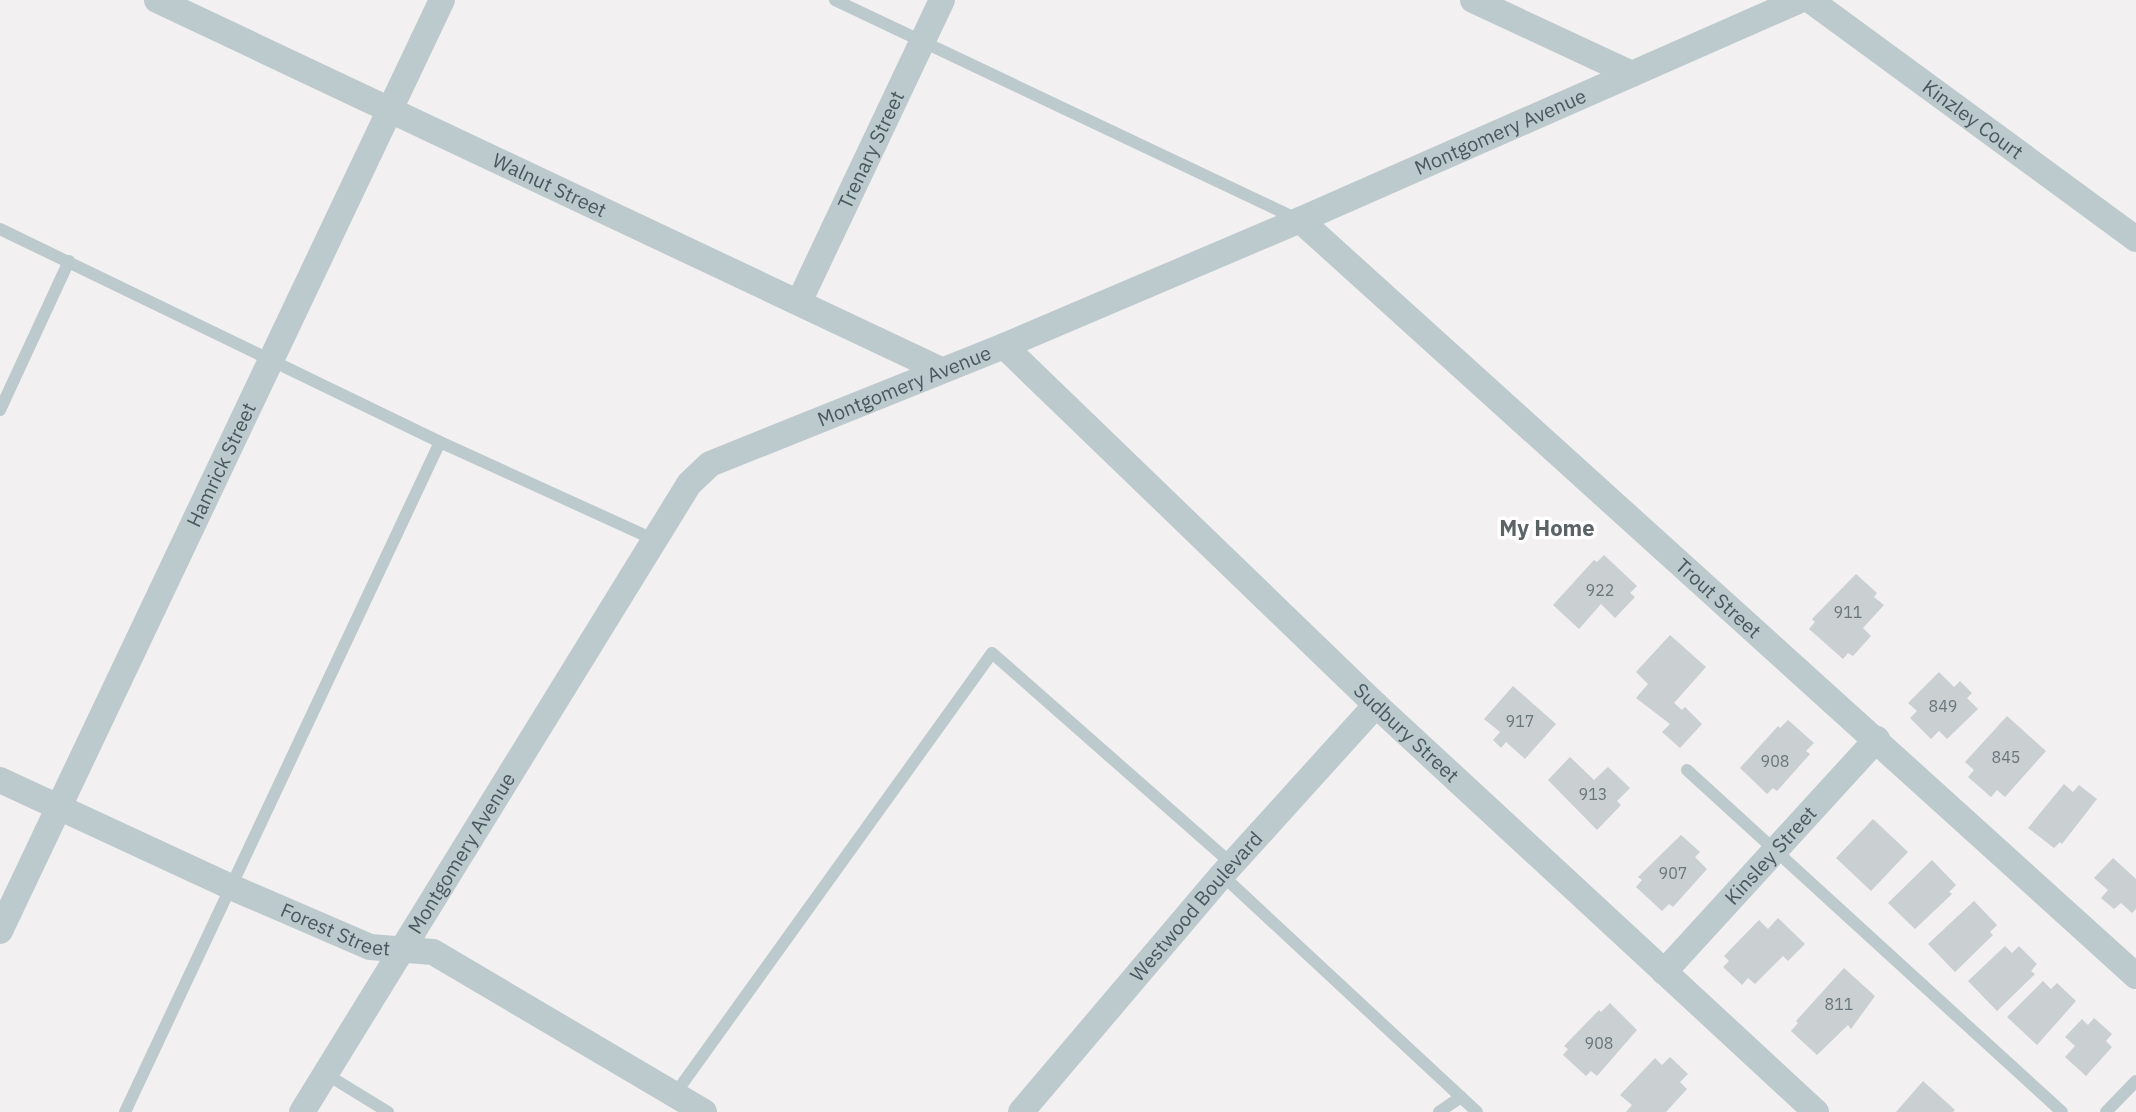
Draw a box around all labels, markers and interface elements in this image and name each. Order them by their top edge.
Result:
street label: Kinzley Court [1917,73,2029,165]
street label: Montgomery Avenue [1410,82,1590,181]
street label: Trenary Street [831,86,910,213]
street label: Walnut Street [488,146,611,223]
street label: Montgomery Avenue [813,339,995,433]
street label: Hamrick Street [180,398,262,531]
district label: My Home [1499,513,1595,542]
street label: Trout Street [1670,552,1767,644]
house number: 922 [1586,580,1614,600]
house number: 911 [1834,602,1862,622]
street label: Sudbury Street [1348,677,1465,788]
house number: 849 [1929,696,1957,716]
house number: 917 [1506,711,1534,731]
house number: 845 [1992,747,2020,767]
house number: 908 [1761,751,1789,771]
street label: Montgomery Avenue [401,767,521,939]
house number: 913 [1579,784,1607,804]
street label: Kinsley Street [1718,800,1822,910]
street label: Westwood Boulevard [1123,825,1268,987]
house number: 907 [1659,863,1687,883]
street label: Forest Street [277,896,391,962]
house number: 811 [1825,994,1853,1014]
house number: 908 [1585,1033,1613,1053]

